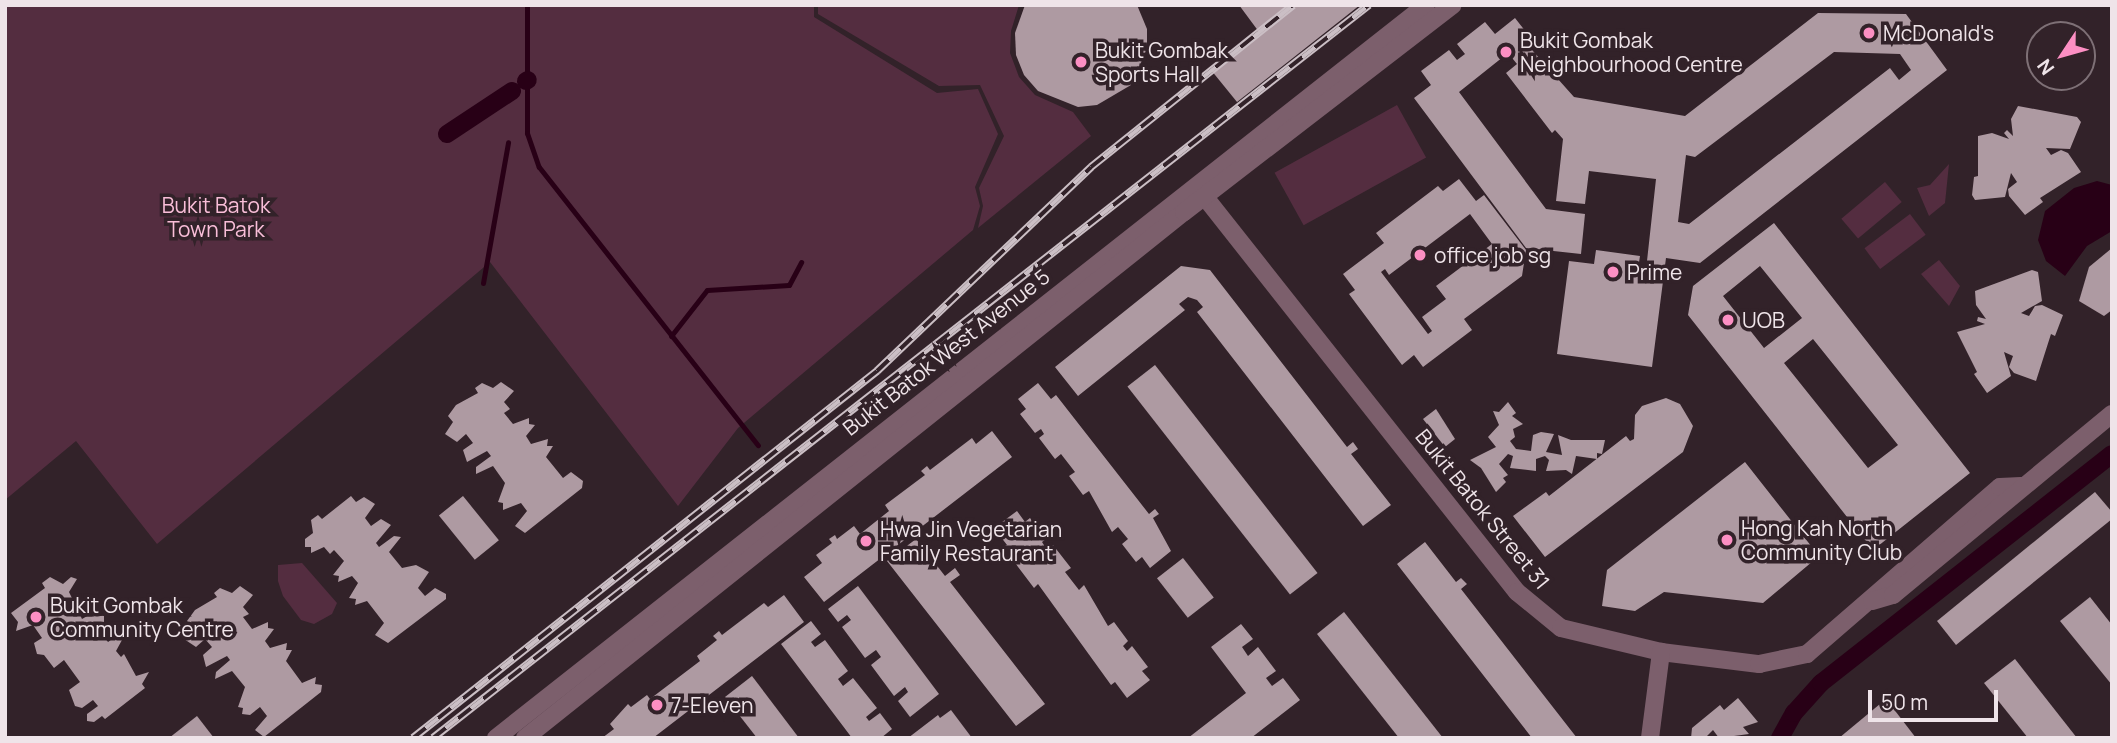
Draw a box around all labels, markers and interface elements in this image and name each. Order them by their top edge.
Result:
place label: McDonald's [1883,20,1994,46]
north arrow [2026,21,2096,91]
marker: McDonald's [1861,25,1877,41]
place label: Bukit Gombak Neighbourhood Centre [1520,27,1743,77]
place label: Bukit Gombak Sports Hall [1095,37,1228,87]
marker: Bukit Gombak Neighbourhood Centre [1498,44,1514,60]
marker: Bukit Gombak Sports Hall [1073,54,1089,70]
text: N [2031,54,2060,80]
park label: Bukit Batok Town Park [162,192,270,242]
place label: office job sg [1434,242,1551,268]
marker: office job sg [1412,247,1428,263]
place label: Prime [1627,259,1682,285]
street label: Bukit Batok West Avenue 5 [838,263,1054,441]
marker: Prime [1605,264,1621,280]
place label: UOB [1742,307,1785,333]
marker: UOB [1720,312,1736,328]
street label: Bukit Batok Street 31 [1411,424,1555,594]
place label: Hong Kah North Community Club [1741,515,1902,565]
place label: Hwa Jin Vegetarian Family Restaurant [880,516,1062,566]
marker: Hong Kah North Community Club [1719,532,1735,548]
marker: Hwa Jin Vegetarian Family Restaurant [858,533,874,549]
place label: Bukit Gombak Community Centre [50,592,234,642]
marker: Bukit Gombak Community Centre [28,609,44,625]
scale bar [1872,676,2002,720]
text: 50 m [1881,688,1928,716]
place label: 7-Eleven [671,692,753,718]
marker: 7-Eleven [649,697,665,713]

